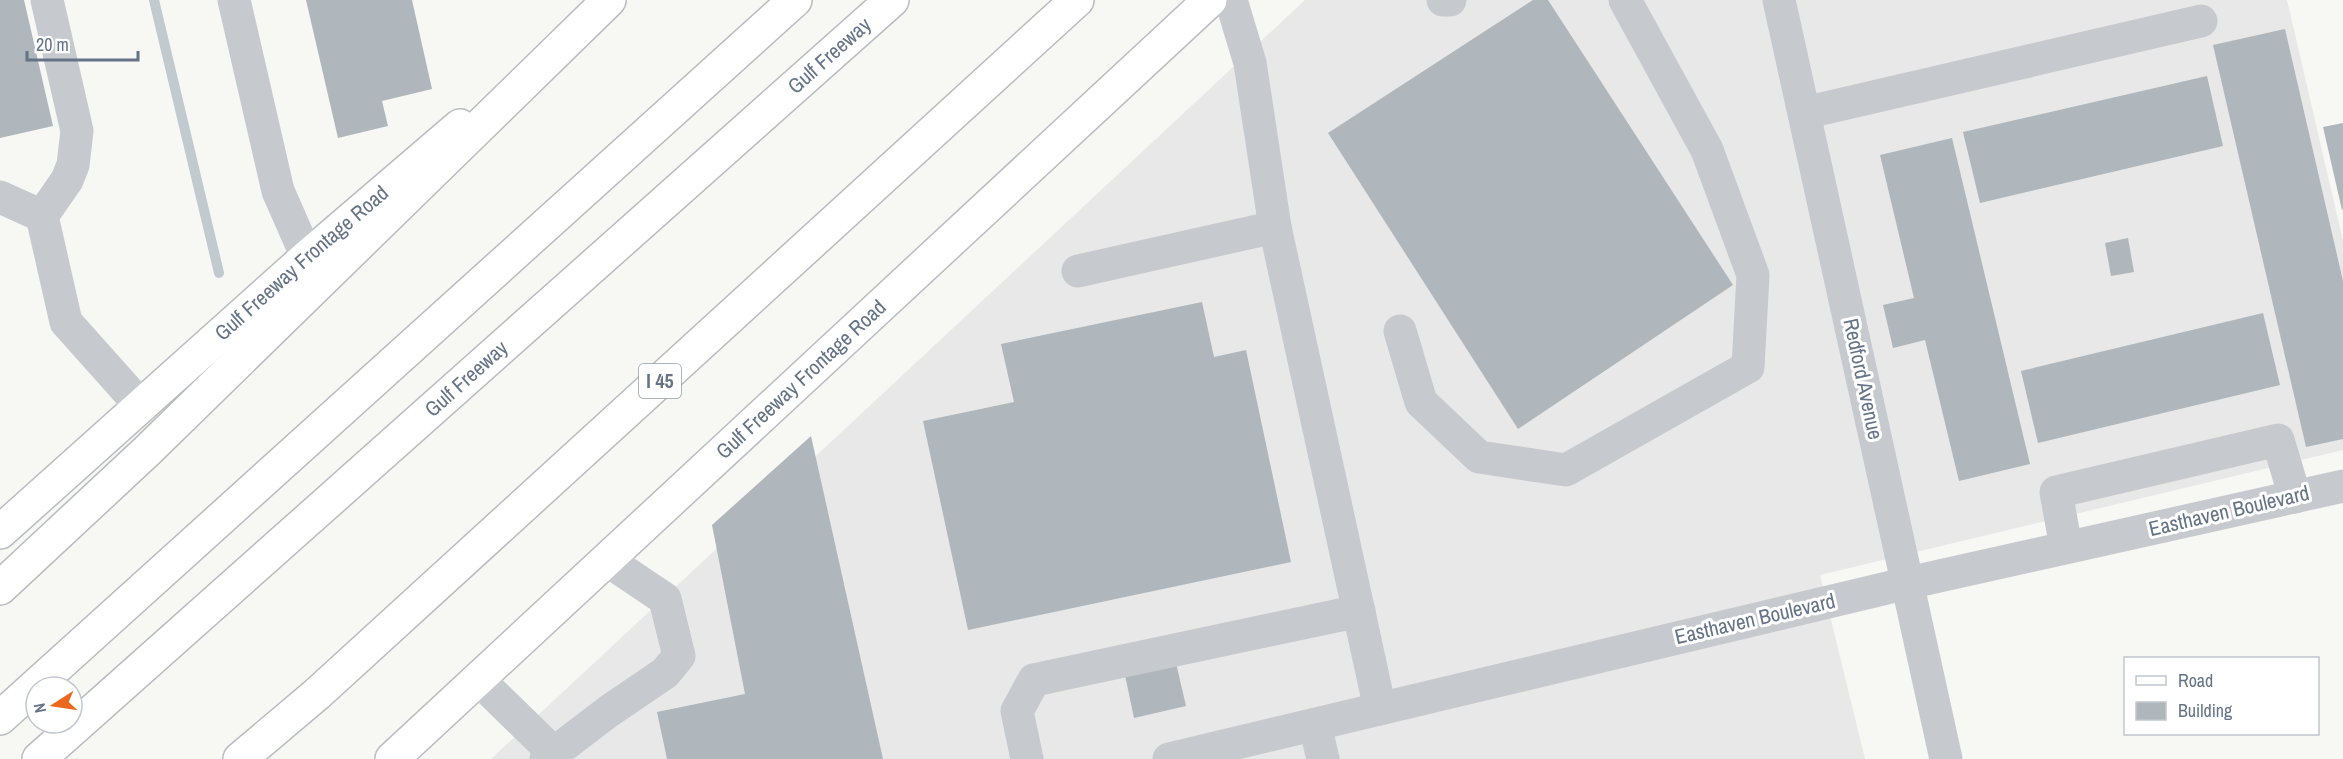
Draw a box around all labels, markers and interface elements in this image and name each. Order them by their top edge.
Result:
street label: Gulf Freeway [781,10,877,100]
scale bar [27,24,138,62]
text: 20 m [36,32,69,57]
street label: Gulf Freeway Frontage Road [208,179,394,347]
street label: Gulf Freeway Frontage Road [709,293,892,465]
street label: Redford Avenue [1836,316,1890,442]
street label: Gulf Freeway [418,333,514,423]
road number: I 45 [639,364,681,398]
street label: Easthaven Boulevard [2146,478,2312,543]
street label: Easthaven Boulevard [1672,586,1838,651]
legend [2124,657,2319,735]
text: Road [2178,668,2213,693]
north arrow [24,675,84,735]
text: Building [2178,698,2233,723]
text: N [28,701,51,715]

